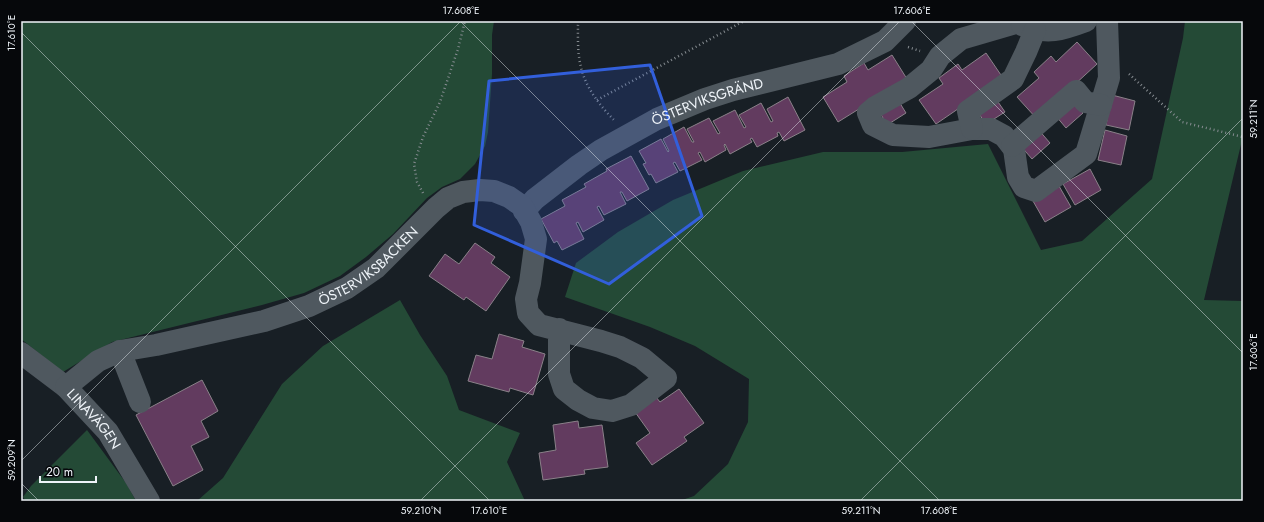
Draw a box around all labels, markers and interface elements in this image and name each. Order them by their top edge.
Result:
text: 17.608°E [442,3,480,18]
text: 17.606°E [893,3,931,18]
text: 17.610°E [4,15,19,51]
street label: ÖSTERVIKSGRÄND [648,73,765,130]
text: 59.211°N [1246,100,1261,138]
street label: ÖSTERVIKSBACKEN [315,222,422,310]
text: 17.606°E [1246,333,1261,371]
street label: LINAVÄGEN [62,384,126,453]
text: 59.209°N [4,439,19,481]
scale bar [40,458,96,484]
text: 20 m [46,463,73,481]
text: 59.210°N [401,503,441,518]
text: 17.610°E [471,503,507,518]
text: 59.211°N [842,503,880,518]
text: 17.608°E [920,503,958,518]

